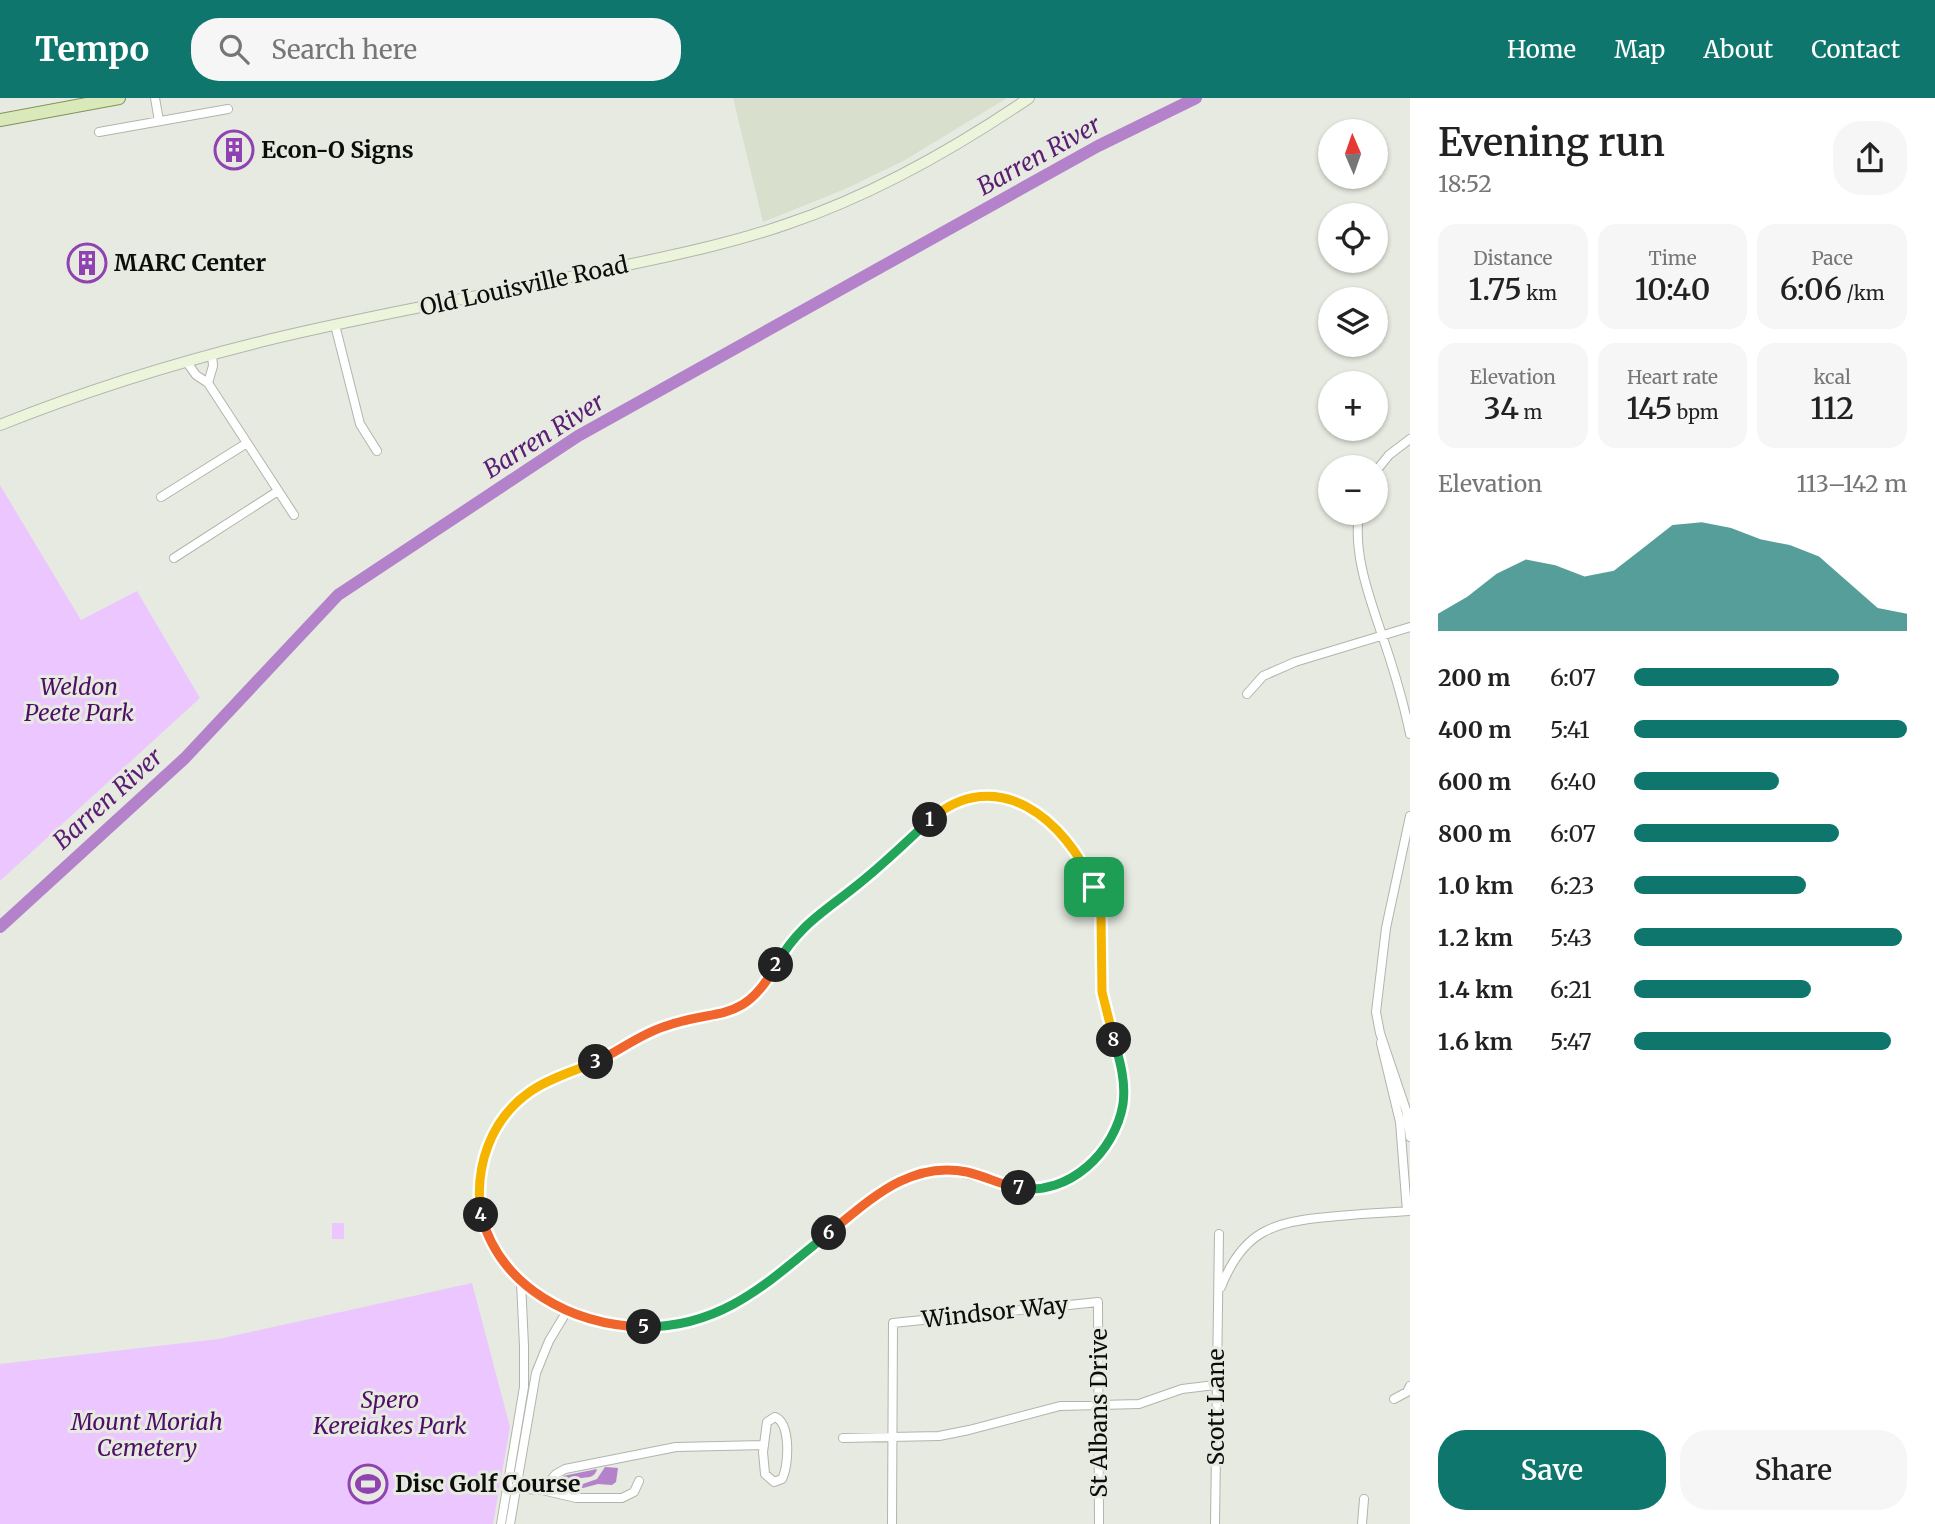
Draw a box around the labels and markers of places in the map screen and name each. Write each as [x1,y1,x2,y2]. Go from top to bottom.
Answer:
building icon: Econ-O Signs [213,129,255,171]
place label: Econ-O Signs [261,135,414,164]
building icon: MARC Center [66,242,108,284]
place label: MARC Center [114,248,266,277]
pin: 1 [912,802,948,838]
pin [1064,857,1124,917]
pin: 2 [758,948,794,982]
pin: 8 [1096,1023,1132,1058]
pin: 3 [578,1044,614,1080]
pin: 7 [1002,1170,1036,1206]
pin: 4 [463,1198,498,1232]
pin: 6 [812,1216,846,1250]
pin: 5 [626,1310,662,1344]
sports icon: Disc Golf Course [347,1463,389,1505]
place label: Disc Golf Course [395,1469,580,1498]

